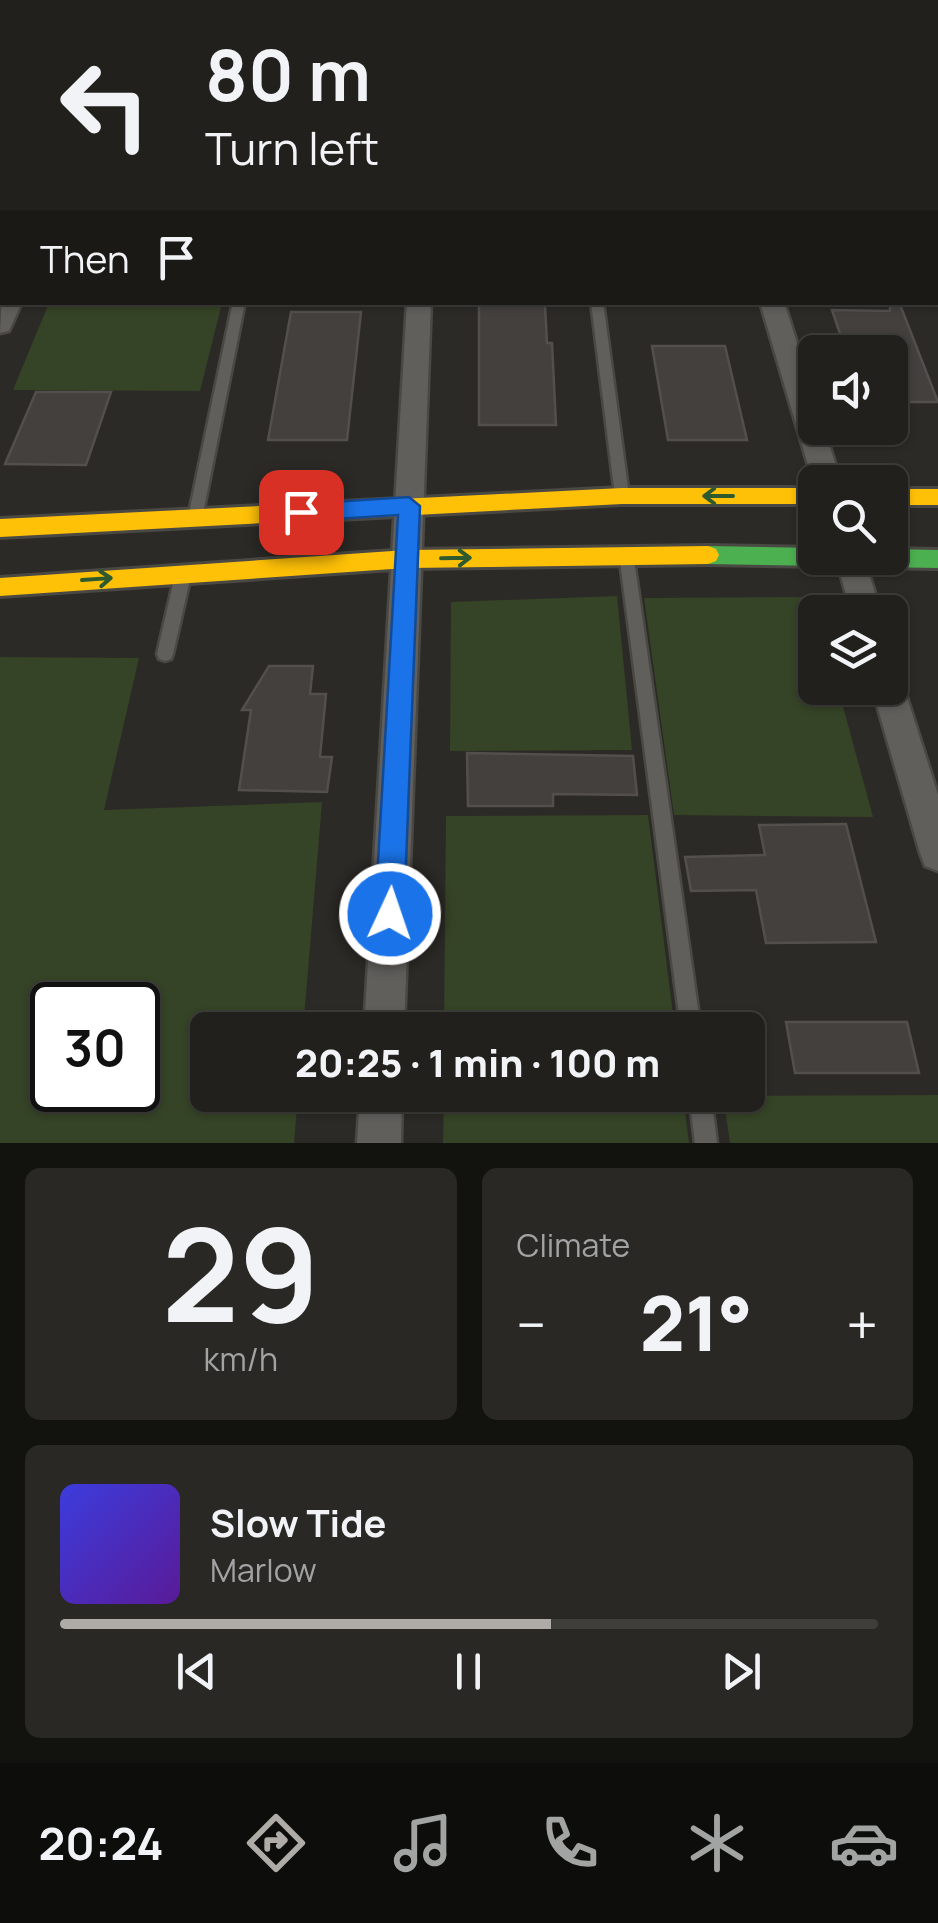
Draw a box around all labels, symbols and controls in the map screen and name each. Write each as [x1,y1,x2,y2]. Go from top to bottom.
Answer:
text: 80 m [205,26,371,122]
icon: left [40,40,170,170]
text: Turn left [205,117,379,179]
icon: arrive [149,230,204,285]
text: Then [40,232,129,284]
map controls [798,335,908,705]
button: sound [798,335,908,445]
button: search [798,465,908,575]
pin [259,470,344,555]
icon: arrive [274,485,329,540]
one-way arrow [702,486,734,506]
one-way arrow [440,548,472,567]
one-way arrow [81,570,113,589]
button: layers [798,595,908,705]
position arrow [338,862,442,966]
speed limit sign: 30 [30,982,160,1112]
text: 20:25 · 1 min · 100 m [295,1036,660,1088]
text: 29 [162,1183,320,1361]
text: Climate [517,1223,630,1267]
text: 21° [640,1271,753,1374]
text: − [517,1286,546,1362]
text: + [846,1286,878,1362]
text: km/h [204,1337,278,1381]
text: Slow Tide [210,1496,387,1548]
text: Marlow [210,1548,317,1592]
icon: previous [169,1644,224,1699]
icon: pause [441,1644,496,1699]
icon: next [714,1644,769,1699]
icon: directions [241,1808,311,1878]
icon: music [388,1808,458,1878]
icon: phone [535,1808,605,1878]
icon: climate [682,1808,752,1878]
icon: car [829,1808,899,1878]
text: 20:24 [39,1812,164,1874]

